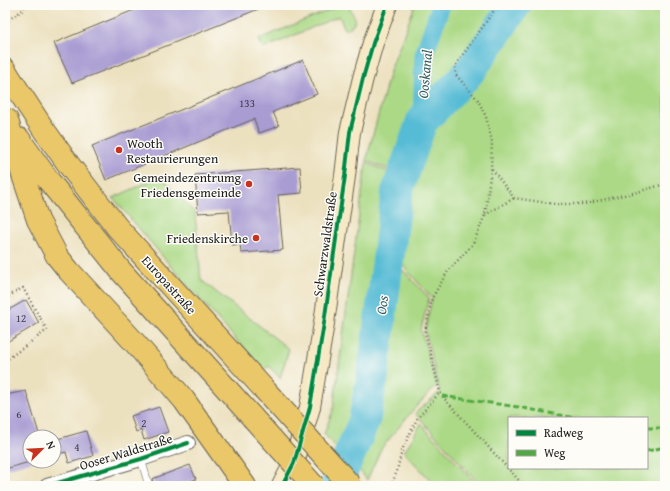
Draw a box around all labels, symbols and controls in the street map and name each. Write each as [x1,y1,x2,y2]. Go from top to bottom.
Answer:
water label: Ooskanal [413,48,437,99]
house number: 133 [239,95,255,111]
place label: Wooth Restaurierungen [127,134,219,168]
marker: Wooth Restaurierungen [114,145,124,155]
place label: Gemeindezentrumg Friedensgemeinde [133,168,242,202]
marker: Gemeindezentrumg Friedensgemeinde [244,179,254,189]
street label: Schwarzwaldstraße [308,190,342,298]
place label: Friedenskirche [167,229,248,248]
marker: Friedenskirche [251,233,261,243]
street label: Europastraße [137,251,201,319]
water label: Oos [371,294,393,316]
house number: 12 [16,310,26,326]
house number: 6 [16,406,22,422]
house number: 2 [141,415,147,431]
legend [508,417,648,469]
text: Radweg [544,424,583,441]
north arrow [22,429,62,469]
street label: Ooser Waldstraße [77,429,175,475]
text: N [42,438,60,452]
house number: 4 [74,439,80,455]
text: Weg [544,444,565,461]

